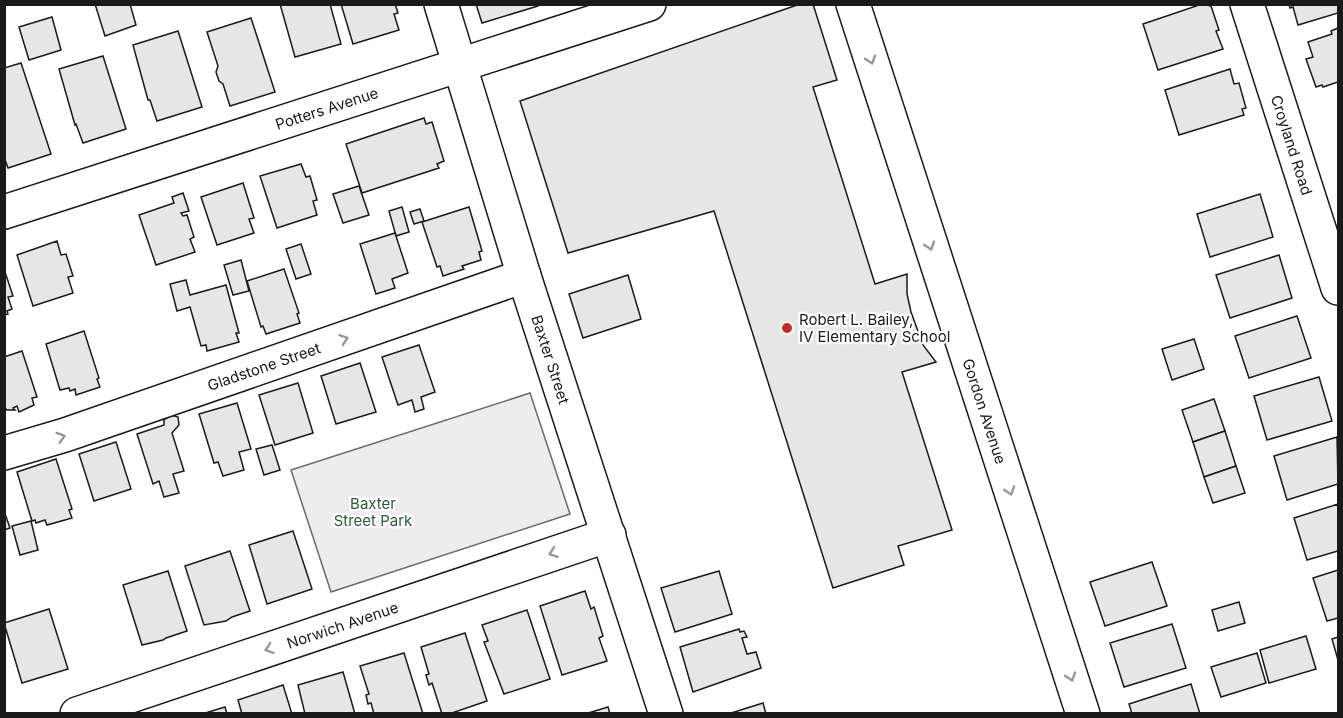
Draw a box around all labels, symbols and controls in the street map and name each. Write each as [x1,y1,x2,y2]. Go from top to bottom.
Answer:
one-way arrow [864,54,876,65]
street label: Potters Avenue [273,82,381,133]
street label: Croyland Road [1267,92,1317,197]
one-way arrow [923,240,935,251]
place label: Robert L. Bailey, IV Elementary School [799,310,950,346]
street label: Baxter Street [528,312,574,406]
marker: Robert L. Bailey, IV Elementary School [780,321,794,335]
one-way arrow [338,333,349,346]
street label: Gladstone Street [205,338,323,394]
street label: Gordon Avenue [959,356,1011,466]
one-way arrow [55,432,66,444]
one-way arrow [1003,485,1015,496]
park label: Baxter Street Park [334,494,413,530]
one-way arrow [548,546,559,559]
street label: Norwich Avenue [284,597,401,652]
one-way arrow [264,642,275,654]
one-way arrow [1063,671,1076,682]

